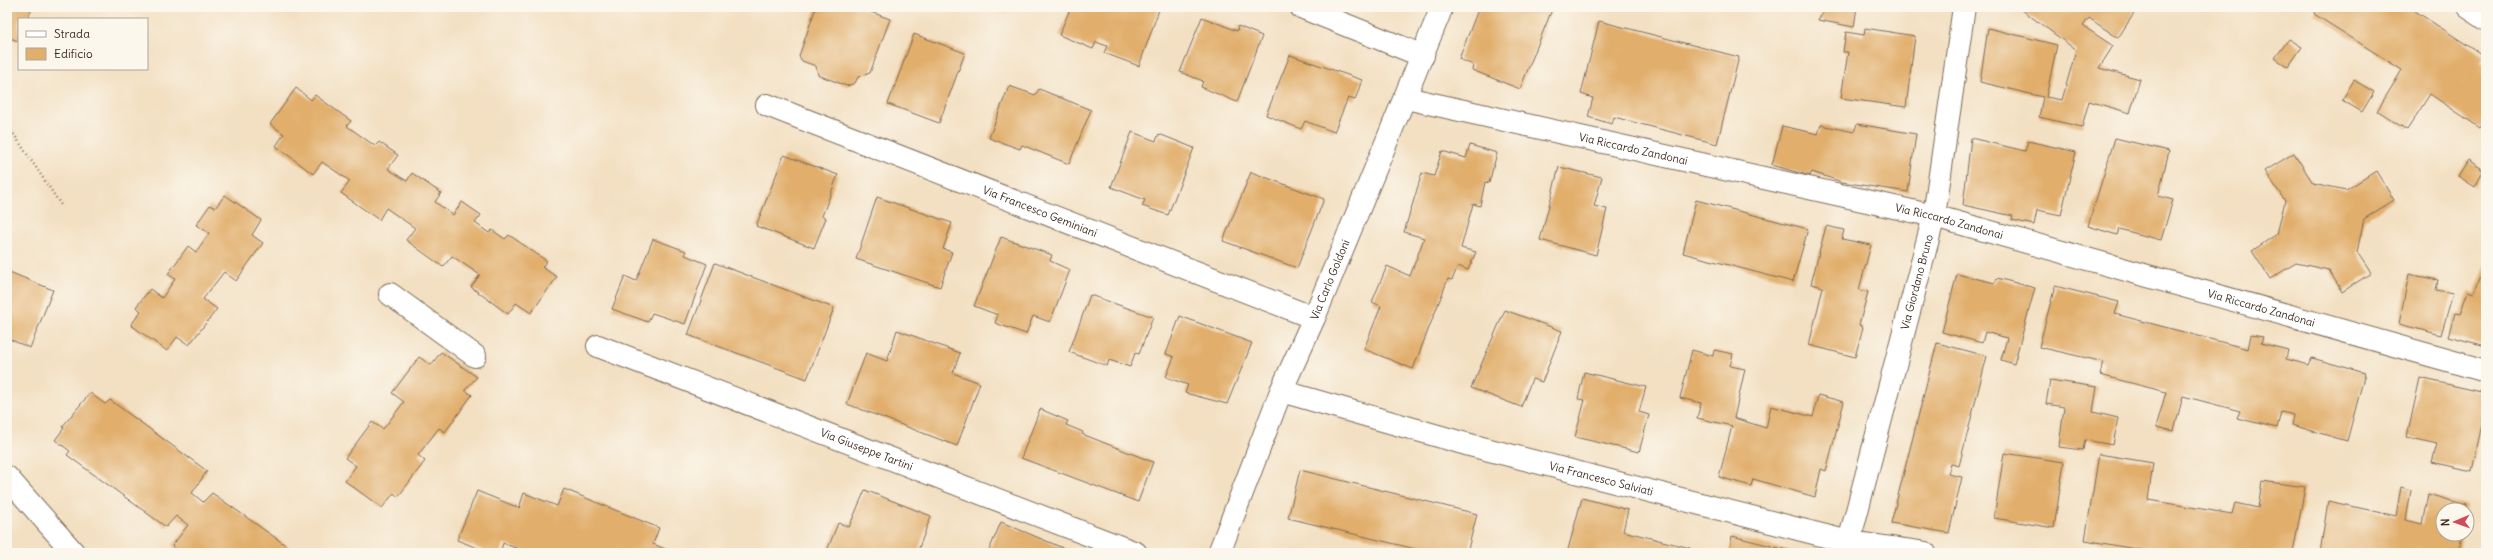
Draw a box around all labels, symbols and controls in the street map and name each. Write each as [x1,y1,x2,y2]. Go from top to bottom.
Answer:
legend [18,18,148,70]
text: Strada [54,26,90,41]
text: Edificio [54,46,93,61]
street label: Via Riccardo Zandonai [1578,130,1689,168]
street label: Via Francesco Geminiani [981,183,1099,240]
street label: Via Riccardo Zandonai [1894,201,2005,242]
street label: Via Giordano Bruno [1898,233,1936,331]
street label: Via Carlo Goldoni [1307,237,1353,322]
street label: Via Riccardo Zandonai [2206,286,2317,330]
street label: Via Giuseppe Tartini [819,425,915,474]
street label: Via Francesco Salviati [1548,459,1655,499]
north arrow [2435,502,2475,542]
text: N [2438,518,2452,526]

